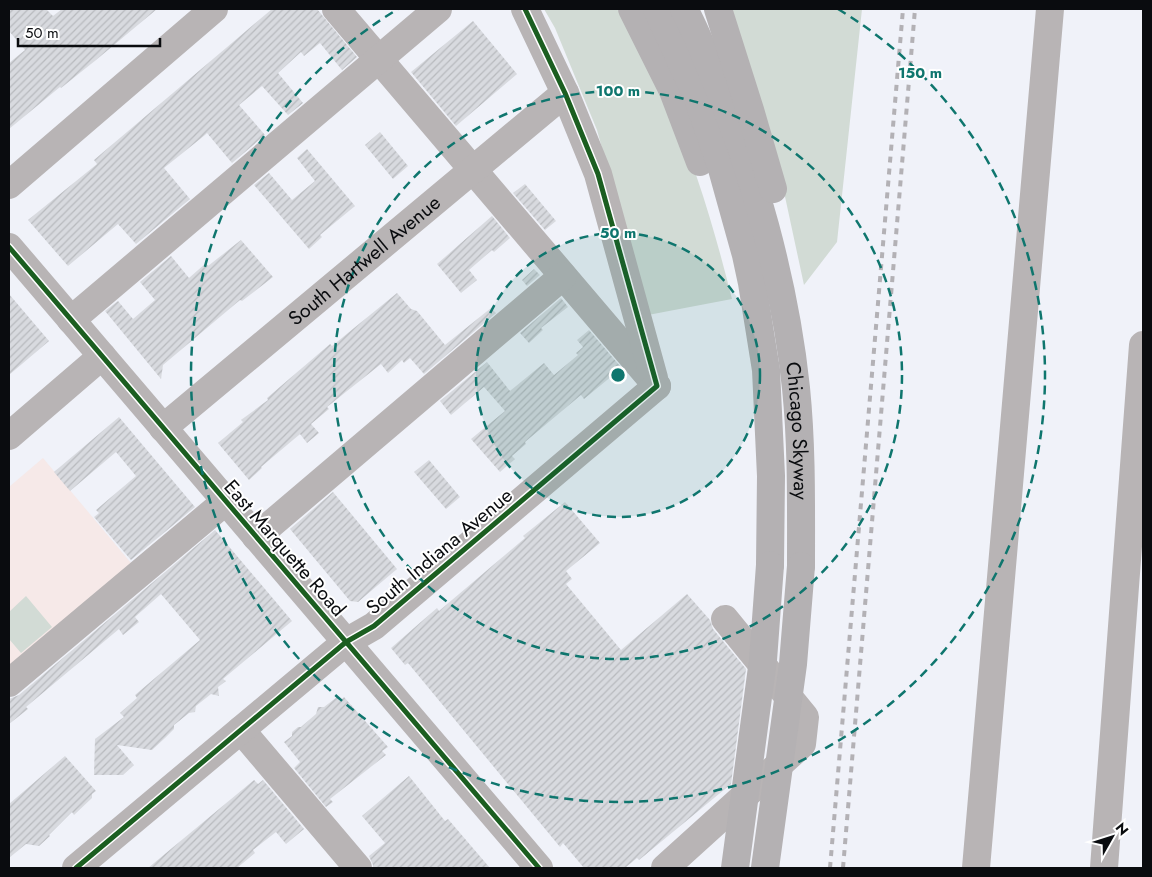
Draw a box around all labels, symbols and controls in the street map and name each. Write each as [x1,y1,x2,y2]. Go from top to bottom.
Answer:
scale bar [18,15,160,47]
text: 50 m [25,22,59,44]
text: 150 m [898,62,942,84]
text: 100 m [596,80,640,102]
street label: South Hartwell Avenue [282,189,447,333]
text: 50 m [600,222,636,244]
street label: Chicago Skyway [778,360,815,500]
centre of rings [609,366,627,384]
street label: East Marquette Road [217,473,352,623]
street label: South Indiana Avenue [360,481,519,622]
north arrow [1087,812,1137,862]
text: N [1111,818,1133,839]

